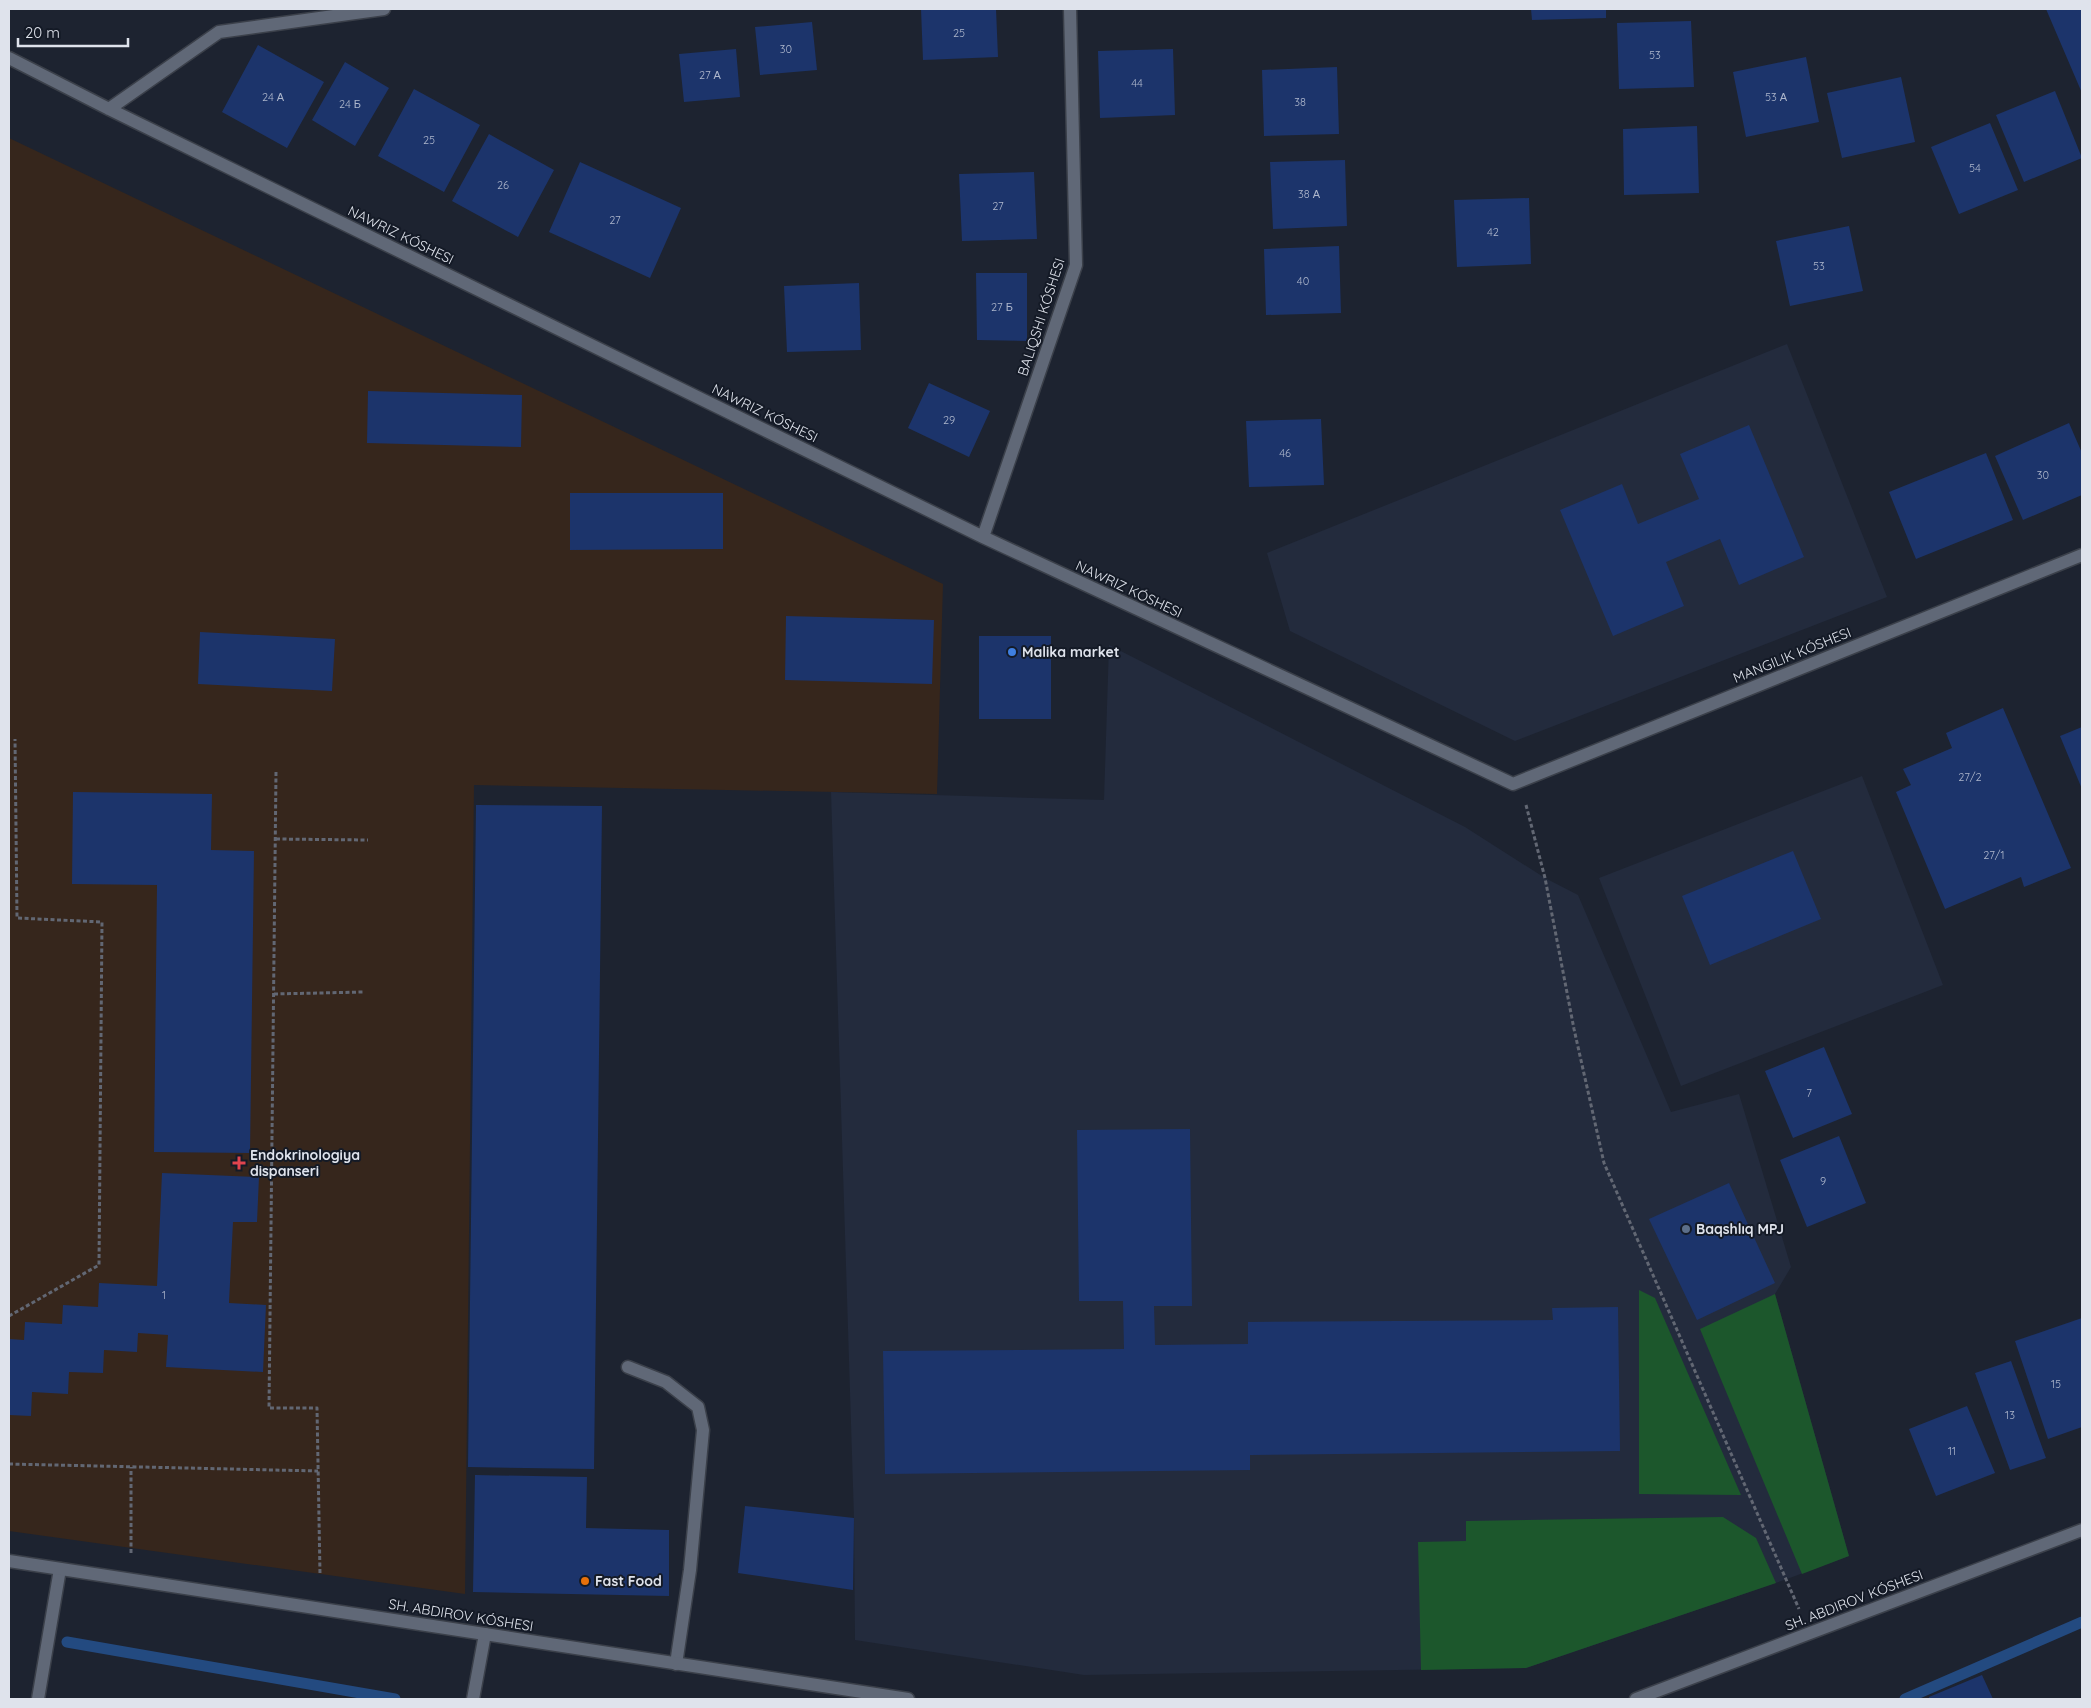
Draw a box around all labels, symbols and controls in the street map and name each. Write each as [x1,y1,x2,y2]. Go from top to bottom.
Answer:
scale bar [18,15,128,47]
text: 20 m [25,23,60,42]
house number: 25 [953,26,965,40]
house number: 30 [780,42,792,56]
house number: 53 [1649,48,1661,62]
house number: 27 А [699,68,722,82]
house number: 44 [1131,76,1143,90]
house number: 24 А [262,90,285,104]
house number: 53 А [1765,90,1788,104]
house number: 38 [1294,95,1306,109]
house number: 24 Б [339,97,361,111]
house number: 25 [423,133,435,147]
house number: 54 [1969,161,1981,175]
house number: 26 [497,178,509,192]
house number: 38 А [1298,187,1321,201]
house number: 27 [992,199,1004,213]
street label: NAWRIZ KÓSHESI [345,202,457,268]
house number: 27 [609,213,621,227]
house number: 42 [1487,225,1499,239]
street label: BALIQSHI KÓSHESI [1013,256,1069,378]
house number: 53 [1813,259,1825,273]
house number: 40 [1297,274,1309,288]
house number: 27 Б [991,300,1013,314]
street label: NAWRIZ KÓSHESI [709,380,821,446]
house number: 29 [943,413,955,427]
house number: 46 [1279,446,1291,460]
house number: 30 [2037,468,2049,482]
street label: NAWRIZ KÓSHESI [1073,556,1185,622]
street label: MANGILIK KÓSHESI [1730,623,1854,687]
place label: Malika market [1022,643,1120,661]
marker: Malika market [1006,646,1018,658]
house number: 27/2 [1958,770,1982,784]
house number: 27/1 [1983,848,2005,862]
house number: 7 [1806,1086,1812,1100]
place label: Endokrinologiya dispanseri [250,1146,360,1180]
marker: Endokrinologiya dispanseri [232,1156,246,1170]
house number: 9 [1820,1174,1826,1188]
place label: Baqshlıq MPJ [1696,1220,1784,1238]
marker: Baqshlıq MPJ [1680,1223,1692,1235]
house number: 1 [162,1288,166,1302]
house number: 15 [2051,1377,2061,1391]
house number: 13 [2005,1408,2015,1422]
house number: 11 [1948,1444,1956,1458]
street label: SH. ABDIROV KÓSHESI [1782,1565,1926,1635]
place label: Fast Food [595,1572,662,1590]
marker: Fast Food [579,1575,591,1587]
street label: SH. ABDIROV KÓSHESI [387,1595,535,1635]

